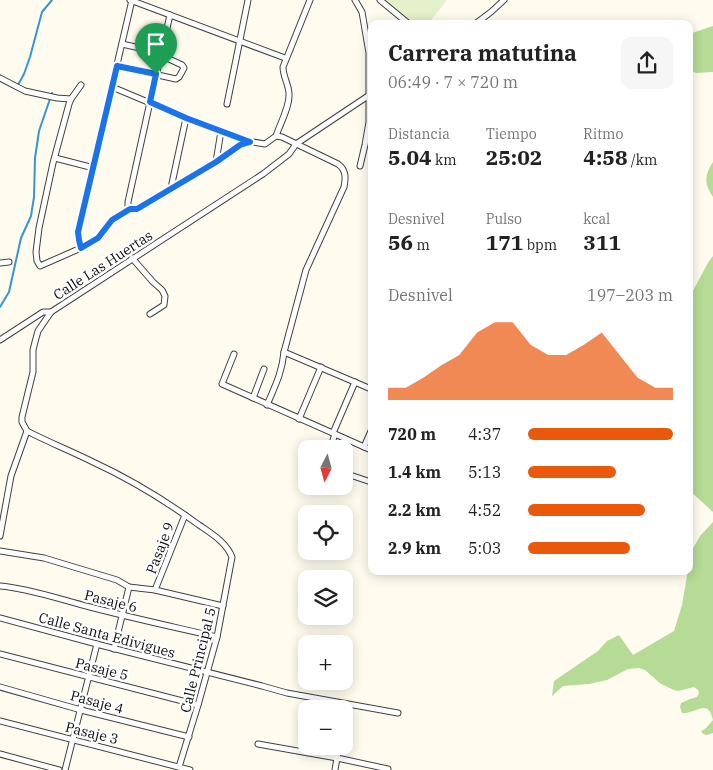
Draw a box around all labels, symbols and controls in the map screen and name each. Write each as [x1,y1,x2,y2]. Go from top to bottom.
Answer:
pin [135,23,177,74]
icon: arrive [142,30,170,58]
button: share [621,37,673,89]
text: Carrera matutina [388,38,577,67]
text: 06:49 · 7 × 720 m [388,72,518,92]
text: Distancia [388,125,450,143]
text: Tiempo [486,125,537,143]
text: Ritmo [583,125,623,143]
text: 5.04 [388,143,432,171]
text: 25:02 [486,143,542,171]
text: 4:58 [583,143,628,171]
text: km [432,151,457,169]
text: /km [628,151,657,169]
text: Desnivel [388,210,445,228]
text: Pulso [486,210,522,228]
text: kcal [583,210,610,228]
street label: Calle Las Huertas [50,226,156,304]
text: 56 [388,228,413,256]
text: 171 [486,228,523,256]
text: 311 [583,228,621,256]
text: m [413,236,430,254]
text: bpm [523,236,557,254]
text: Desnivel [388,285,453,305]
text: 197–203 m [587,285,673,305]
text: 720 m [388,424,436,444]
text: 4:37 [468,424,501,444]
north arrow [298,440,352,495]
map controls [298,440,353,755]
text: 1.4 km [388,462,441,482]
text: 5:13 [468,462,501,482]
text: 2.2 km [388,500,441,520]
text: 4:52 [468,500,501,520]
button: locate [298,505,353,560]
street label: Pasaje 9 [142,520,178,576]
text: 2.9 km [388,538,441,558]
text: 5:03 [468,538,501,558]
button: layers [298,570,353,625]
street label: Pasaje 6 [83,586,139,616]
street label: Calle Principal 5 [176,606,220,714]
street label: Calle Santa Edivigues [37,608,177,662]
button: + [298,635,353,690]
street label: Pasaje 5 [74,654,130,684]
street label: Pasaje 4 [69,686,125,718]
button: − [298,700,353,755]
street label: Pasaje 3 [64,718,120,748]

